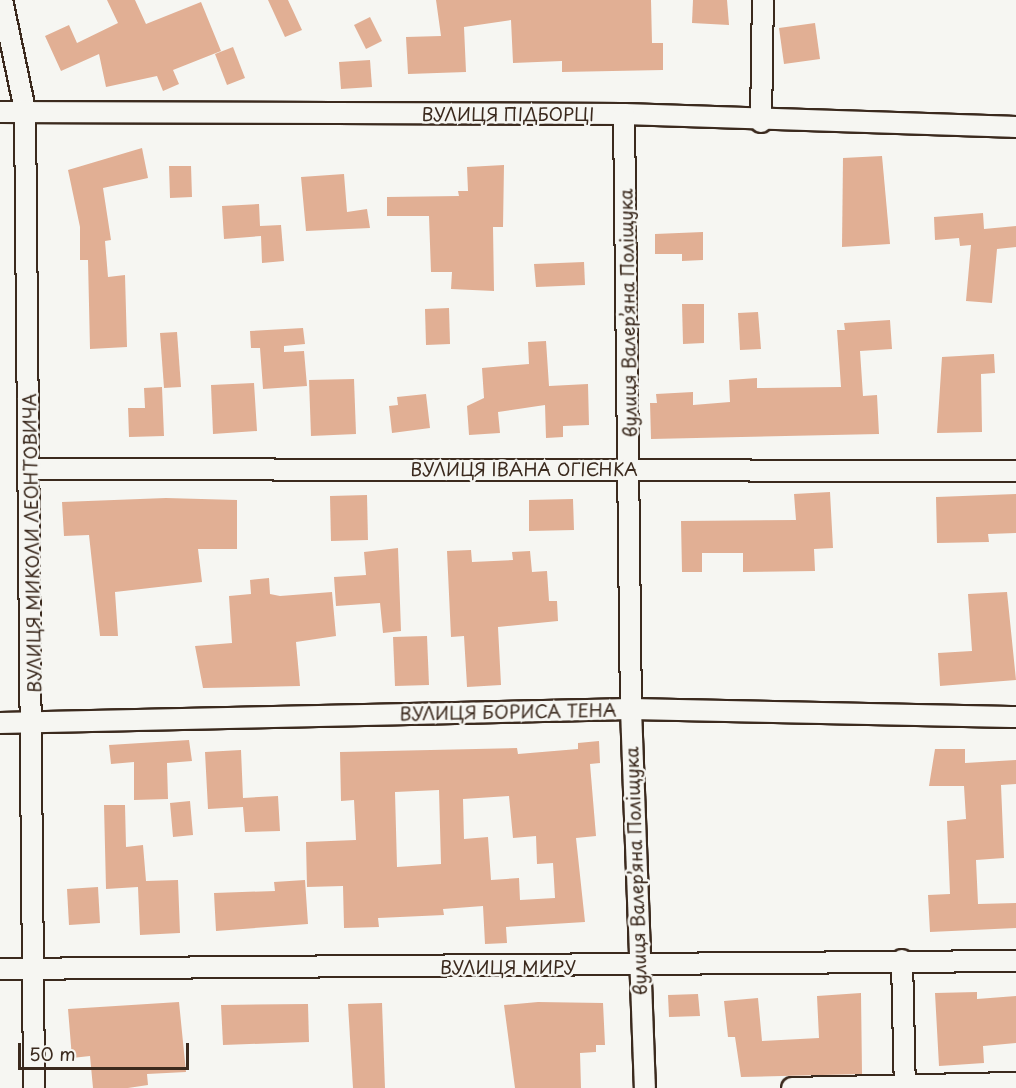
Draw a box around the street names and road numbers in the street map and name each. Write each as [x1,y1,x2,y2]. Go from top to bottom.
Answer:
street label: ВУЛИЦЯ ПІДБОРЦІ [421,103,595,125]
street label: вулиця Валерʼяна Поліщука [615,188,641,438]
street label: ВУЛИЦЯ МИКОЛИ ЛЕОНТОВИЧА [19,392,45,694]
street label: ВУЛИЦЯ ІВАНА ОГІЄНКА [409,458,639,480]
street label: ВУЛИЦЯ БОРИСА ТЕНА [399,699,617,725]
street label: вулиця Валерʼяна Поліщука [621,746,651,996]
street label: ВУЛИЦЯ МИРУ [439,956,577,978]

